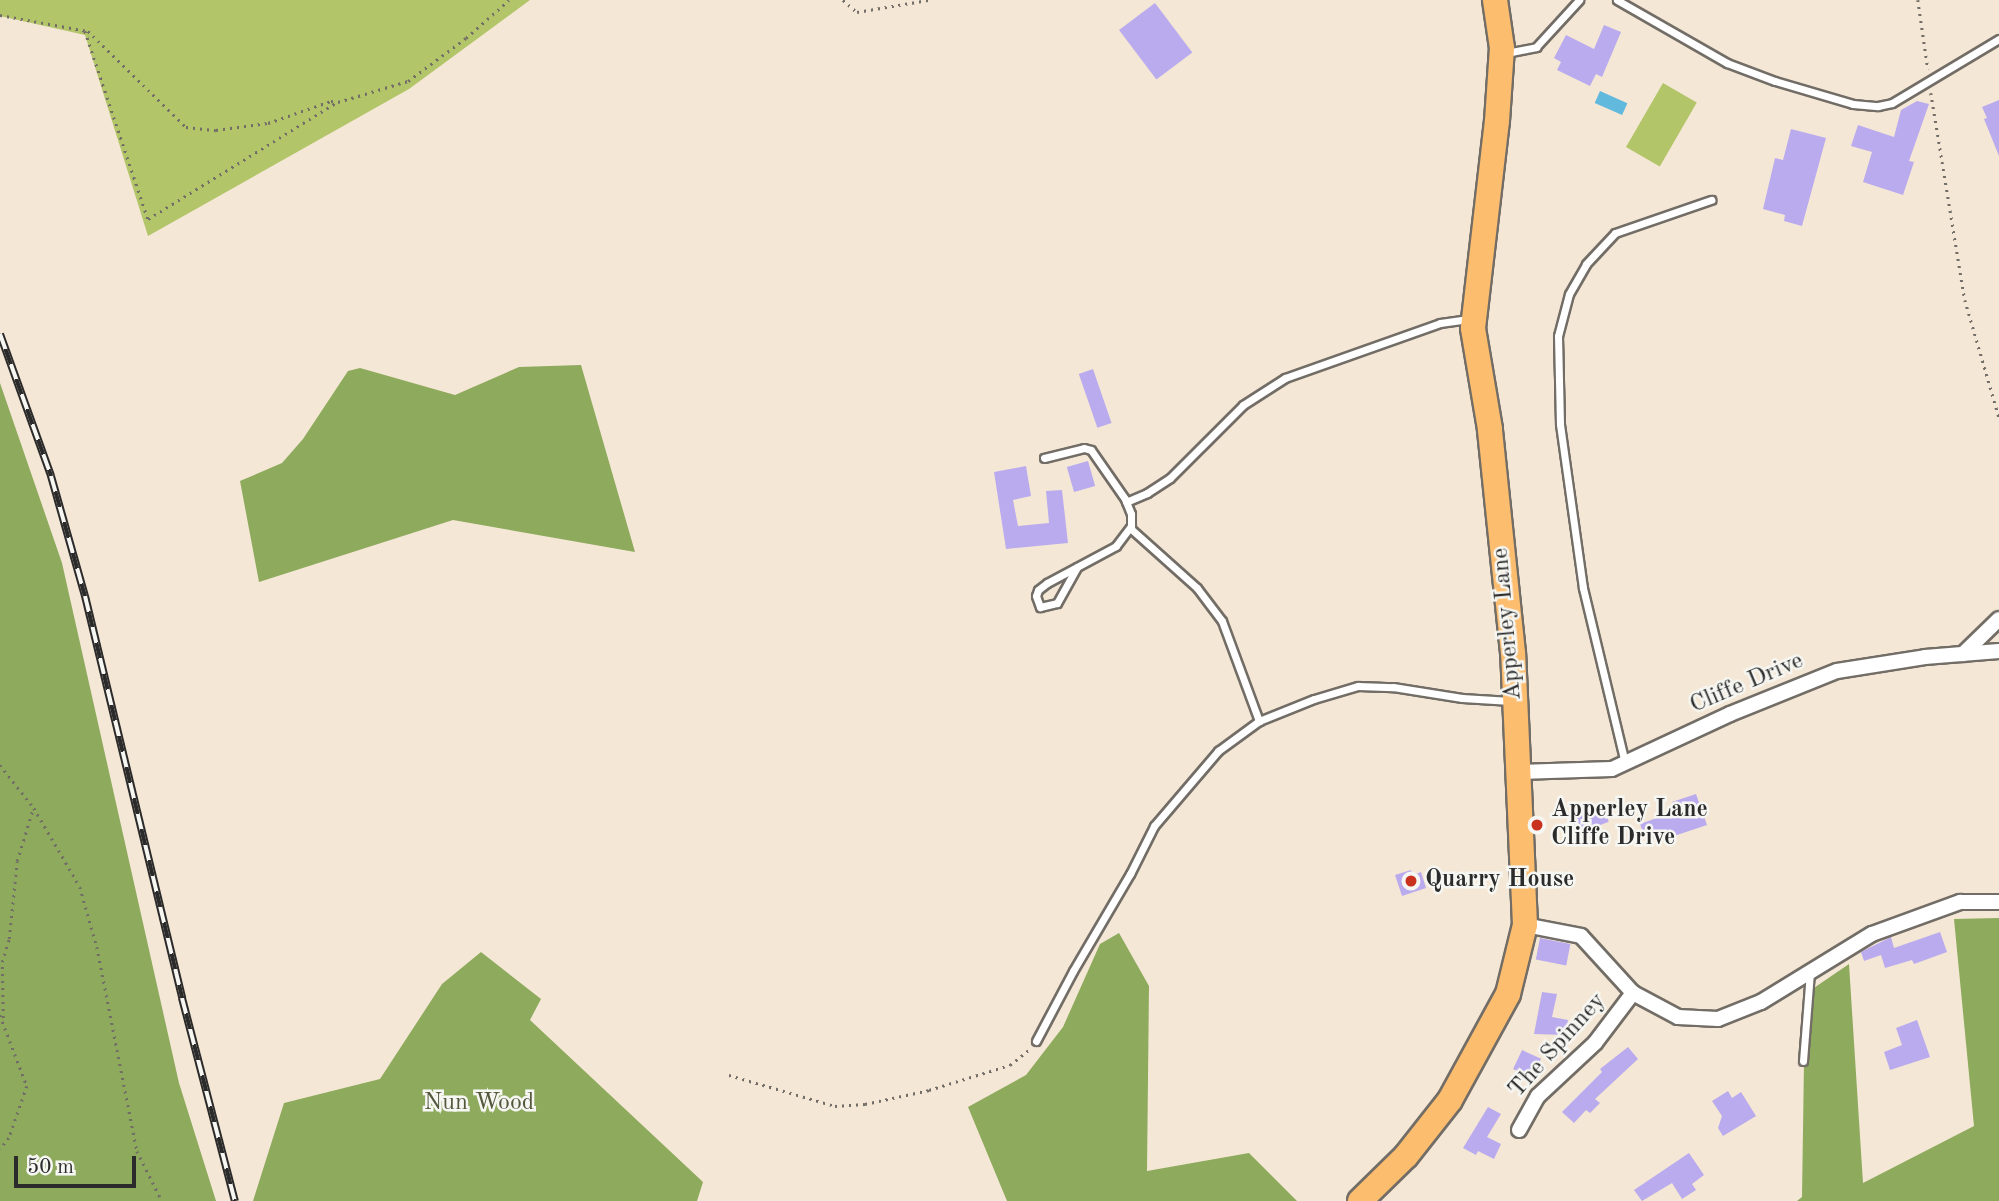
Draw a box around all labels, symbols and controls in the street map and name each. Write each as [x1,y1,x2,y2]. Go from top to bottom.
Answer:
street label: Apperley Lane [1487,547,1529,701]
street label: Cliffe Drive [1686,647,1808,721]
place label: Apperley Lane Cliffe Drive [1551,797,1708,853]
marker: Apperley Lane Cliffe Drive [1529,817,1545,833]
place label: Quarry House [1425,867,1574,895]
marker: Quarry House [1403,873,1419,889]
street label: The Spinney [1503,988,1613,1104]
park label: Nun Wood [424,1090,534,1118]
scale bar [18,1142,140,1186]
text: 50 m [27,1157,74,1178]

